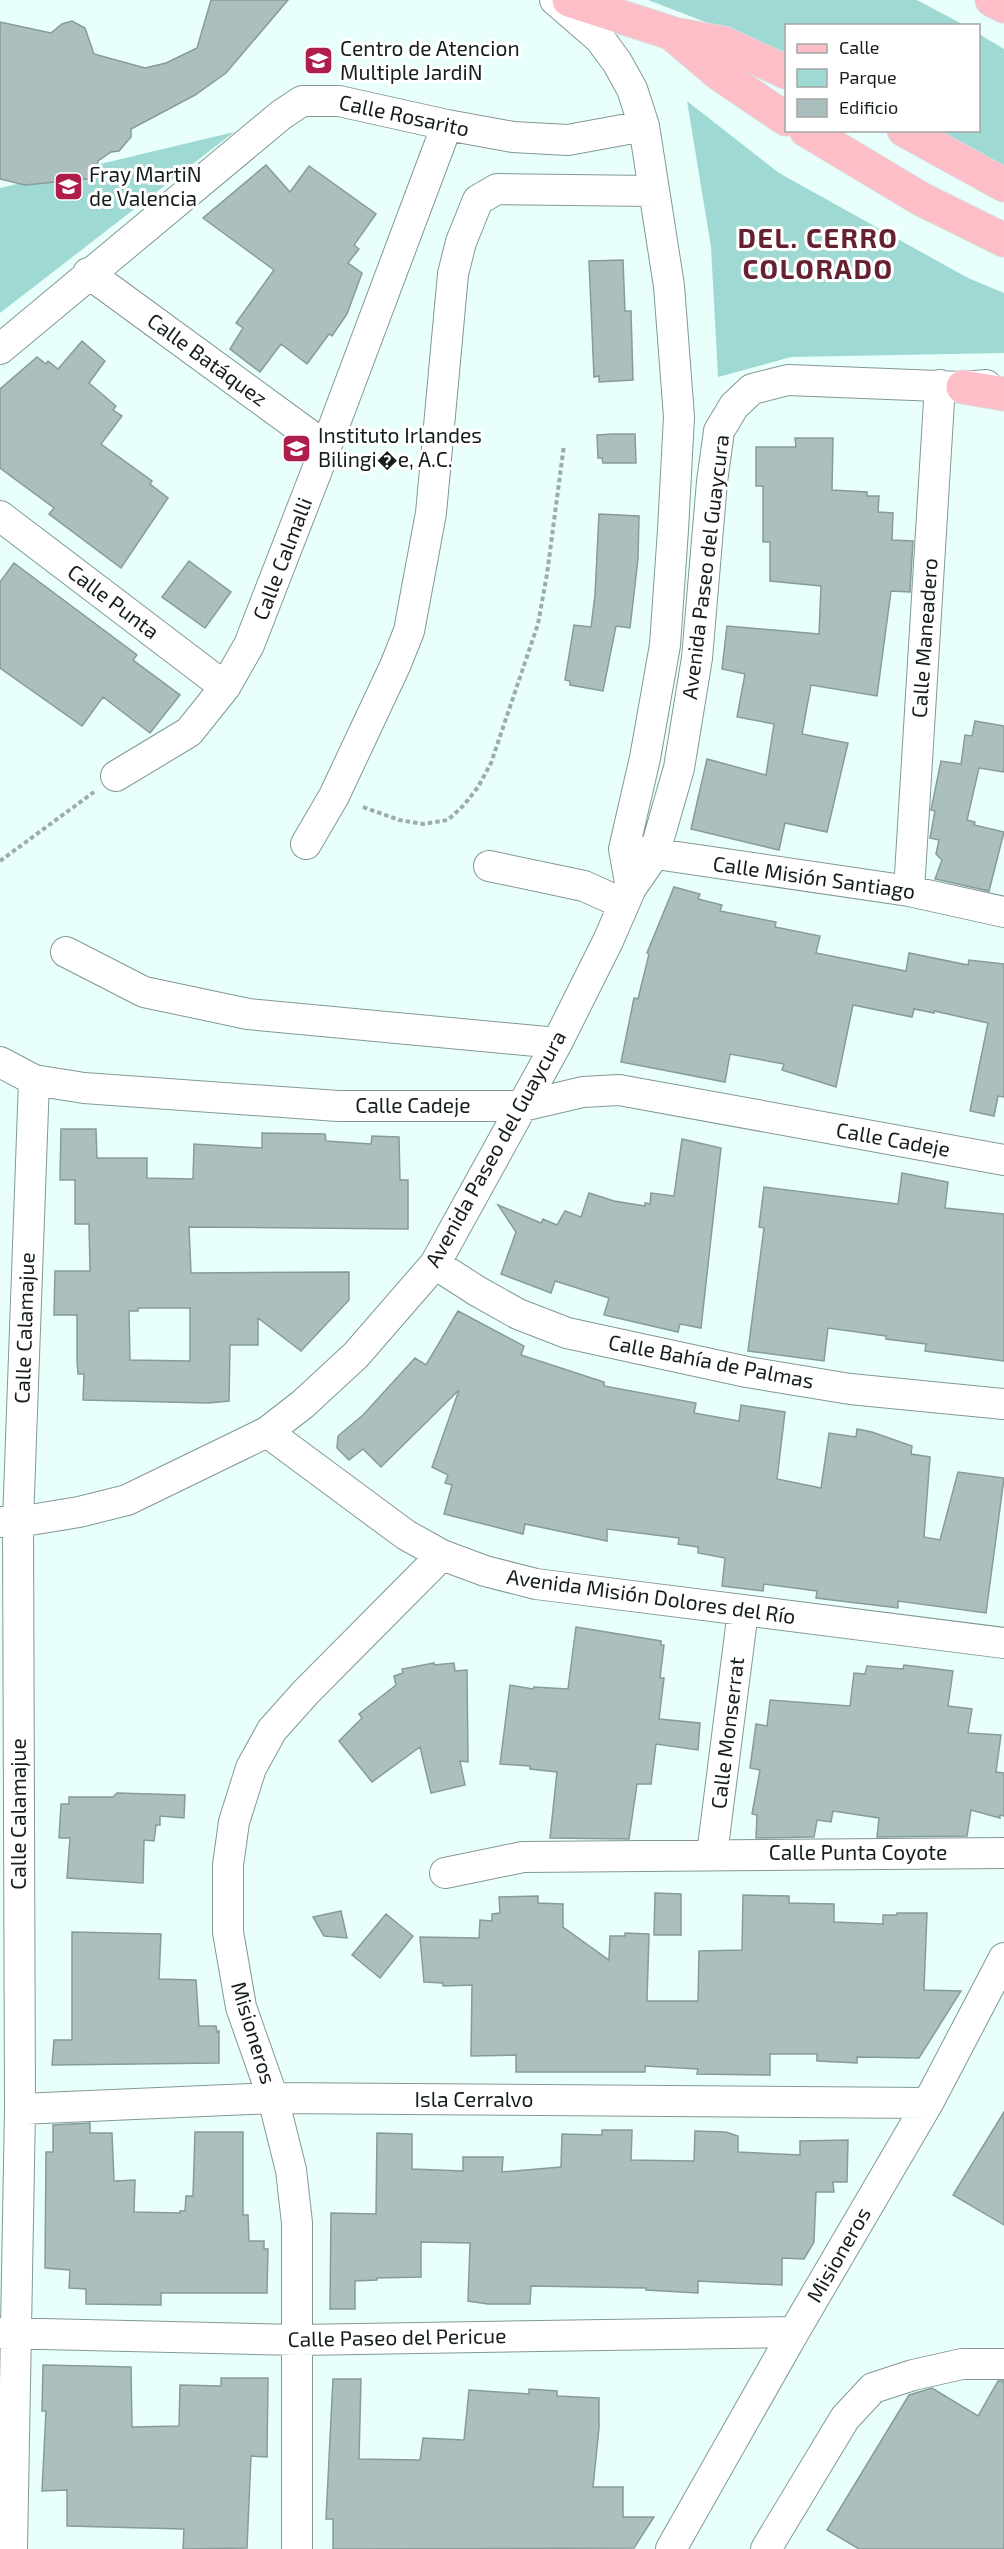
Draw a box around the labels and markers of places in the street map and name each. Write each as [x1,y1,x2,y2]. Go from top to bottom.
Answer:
place label: Centro de Atencion Multiple JardiN [340,35,520,84]
school or university icon: Centro de Atencion Multiple JardiN [303,45,335,77]
place label: Fray MartiN de Valencia [89,161,202,210]
school or university icon: Fray MartiN de Valencia [52,171,84,203]
place label: Instituto Irlandes Bilingi�e, A.C. [318,422,482,471]
school or university icon: Instituto Irlandes Bilingi�e, A.C. [281,432,313,464]

